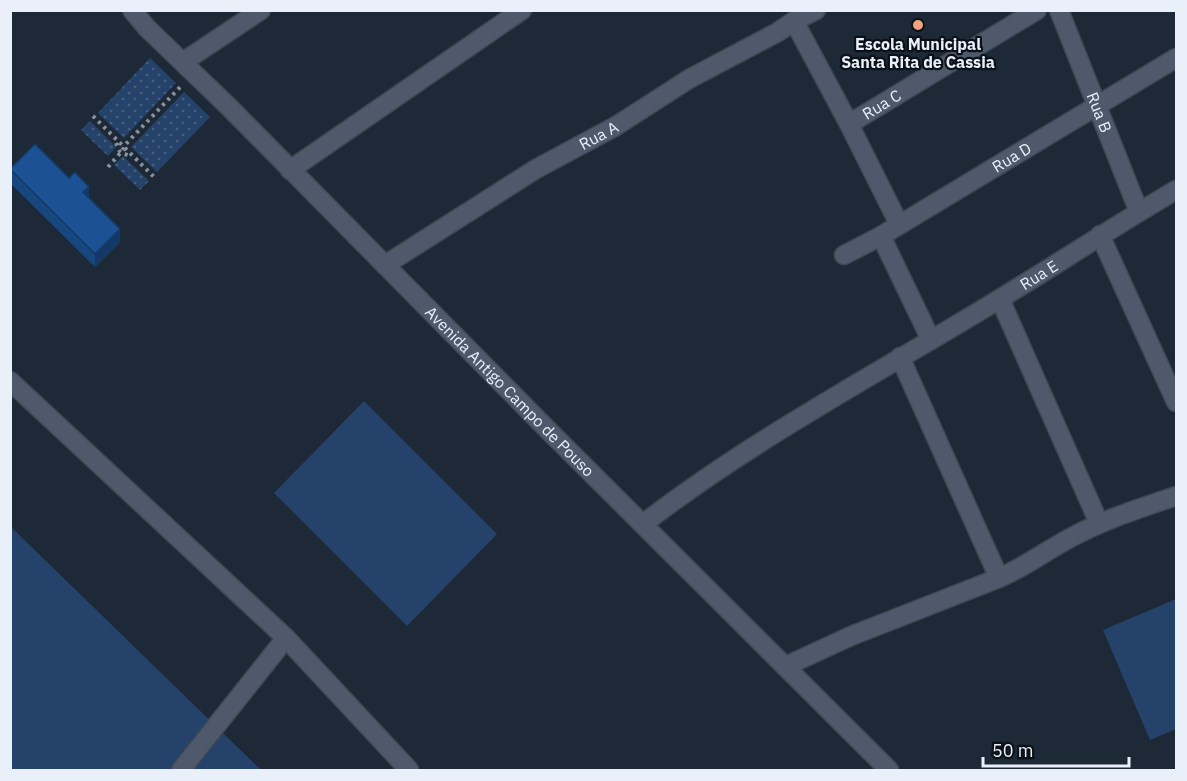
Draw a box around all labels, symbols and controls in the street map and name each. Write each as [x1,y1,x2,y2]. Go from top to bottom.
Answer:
marker: Escola Municipal Santa Rita de Cassia [911,18,925,32]
place label: Escola Municipal Santa Rita de Cassia [841,34,995,72]
street label: Rua C [859,85,905,124]
street label: Rua B [1082,89,1117,136]
street label: Rua A [575,117,622,154]
street label: Rua D [988,138,1035,177]
street label: Rua E [1016,255,1062,294]
street label: Avenida Antigo Campo de Pouso [421,302,599,481]
scale bar [983,730,1128,768]
text: 50 m [992,739,1034,762]

